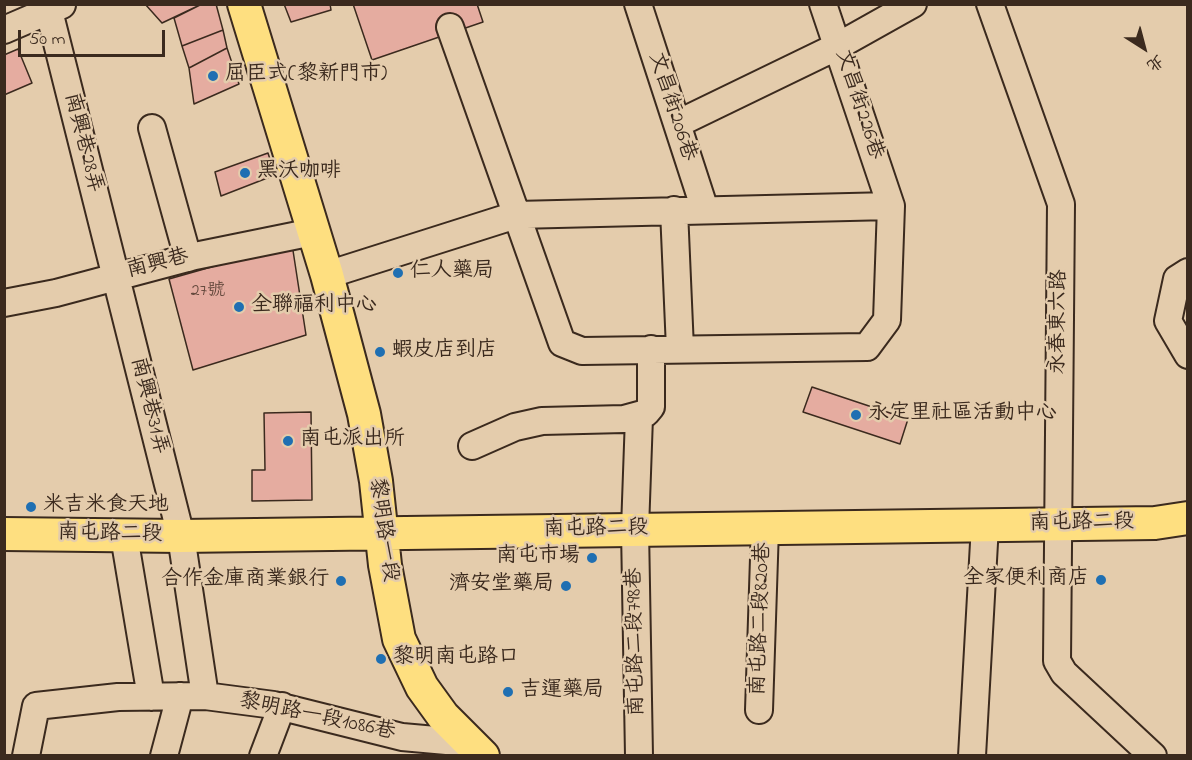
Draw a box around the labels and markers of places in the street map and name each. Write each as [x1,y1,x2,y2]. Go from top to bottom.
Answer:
place label: 屈臣式(黎新門市) [225,63,387,89]
marker: 屈臣式(黎新門市) [206,69,220,83]
place label: 黑沃咖啡 [257,160,341,186]
marker: 黑沃咖啡 [238,166,252,180]
place label: 仁人藥局 [410,260,494,286]
marker: 仁人藥局 [391,266,405,280]
place label: 全聯福利中心 [251,294,377,320]
marker: 全聯福利中心 [232,300,246,314]
place label: 蝦皮店到店 [392,339,497,365]
marker: 蝦皮店到店 [373,345,387,359]
place label: 永定里社區活動中心 [868,402,1057,428]
marker: 永定里社區活動中心 [849,408,863,422]
place label: 南屯派出所 [300,428,405,454]
marker: 南屯派出所 [281,434,295,448]
place label: 米吉米食天地 [43,494,169,520]
marker: 米吉米食天地 [24,500,38,514]
place label: 南屯市場 [496,545,580,571]
marker: 南屯市場 [585,551,599,565]
place label: 全家便利商店 [963,567,1089,593]
place label: 合作金庫商業銀行 [161,568,329,594]
place label: 濟安堂藥局 [449,573,554,599]
marker: 全家便利商店 [1094,573,1108,587]
marker: 合作金庫商業銀行 [334,574,348,588]
marker: 濟安堂藥局 [559,579,573,593]
place label: 黎明南屯路口 [393,646,519,672]
marker: 黎明南屯路口 [374,652,388,666]
place label: 吉運藥局 [520,679,604,705]
marker: 吉運藥局 [501,685,515,699]

